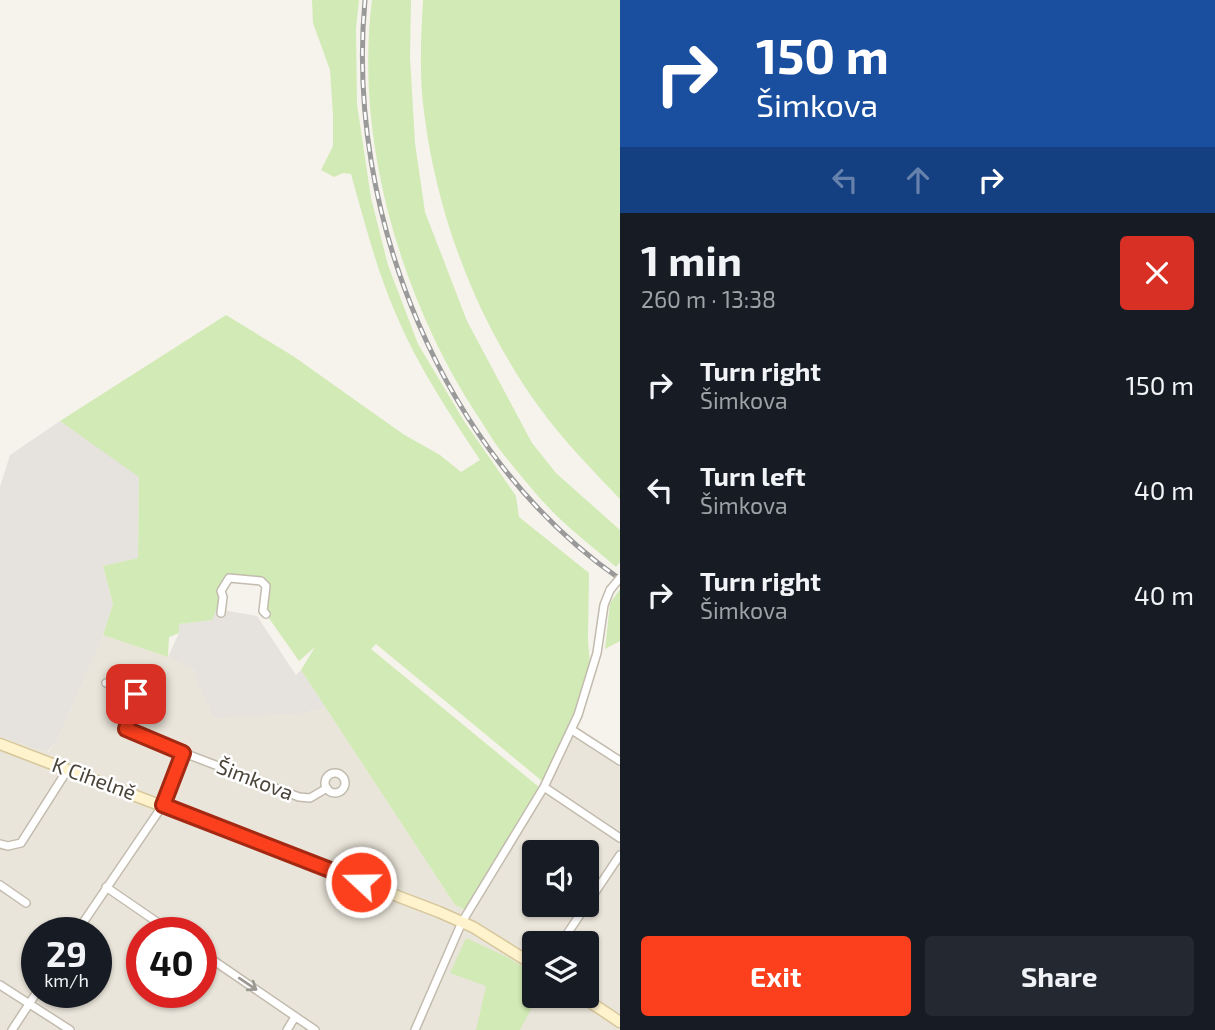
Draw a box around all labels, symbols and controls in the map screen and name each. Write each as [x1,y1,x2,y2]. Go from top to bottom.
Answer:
text: 150 m [756,25,889,84]
icon: right [641,28,732,119]
text: Šimkova [756,85,878,123]
icon: left [826,161,864,199]
icon: ahead [899,161,937,199]
icon: right [972,161,1010,199]
text: 1 min [641,234,742,284]
button: close [1120,236,1194,310]
text: 260 m · 13:38 [641,285,776,313]
text: Turn right [700,355,821,386]
icon: right [641,366,679,404]
text: 150 m [1125,369,1194,400]
text: Šimkova [700,386,788,414]
text: Turn left [700,460,806,491]
icon: left [641,471,679,509]
text: 40 m [1134,474,1194,505]
text: Šimkova [700,491,788,519]
text: Turn right [700,565,821,596]
icon: right [641,576,679,614]
text: 40 m [1134,579,1194,610]
text: Šimkova [700,596,788,624]
pin [106,664,166,724]
icon: arrive [117,675,155,713]
street label: K Cihelně [49,751,140,804]
street label: Šimkova [214,753,297,805]
map controls [522,840,599,1008]
button: sound [522,840,599,917]
position arrow [324,845,398,919]
speed limit sign: 40 [126,917,217,1008]
button: layers [522,931,599,1008]
text: 29 [46,932,87,974]
button: Exit [641,936,911,1016]
button: Share [925,936,1194,1016]
text: km/h [44,969,89,991]
one-way arrow [238,977,257,992]

